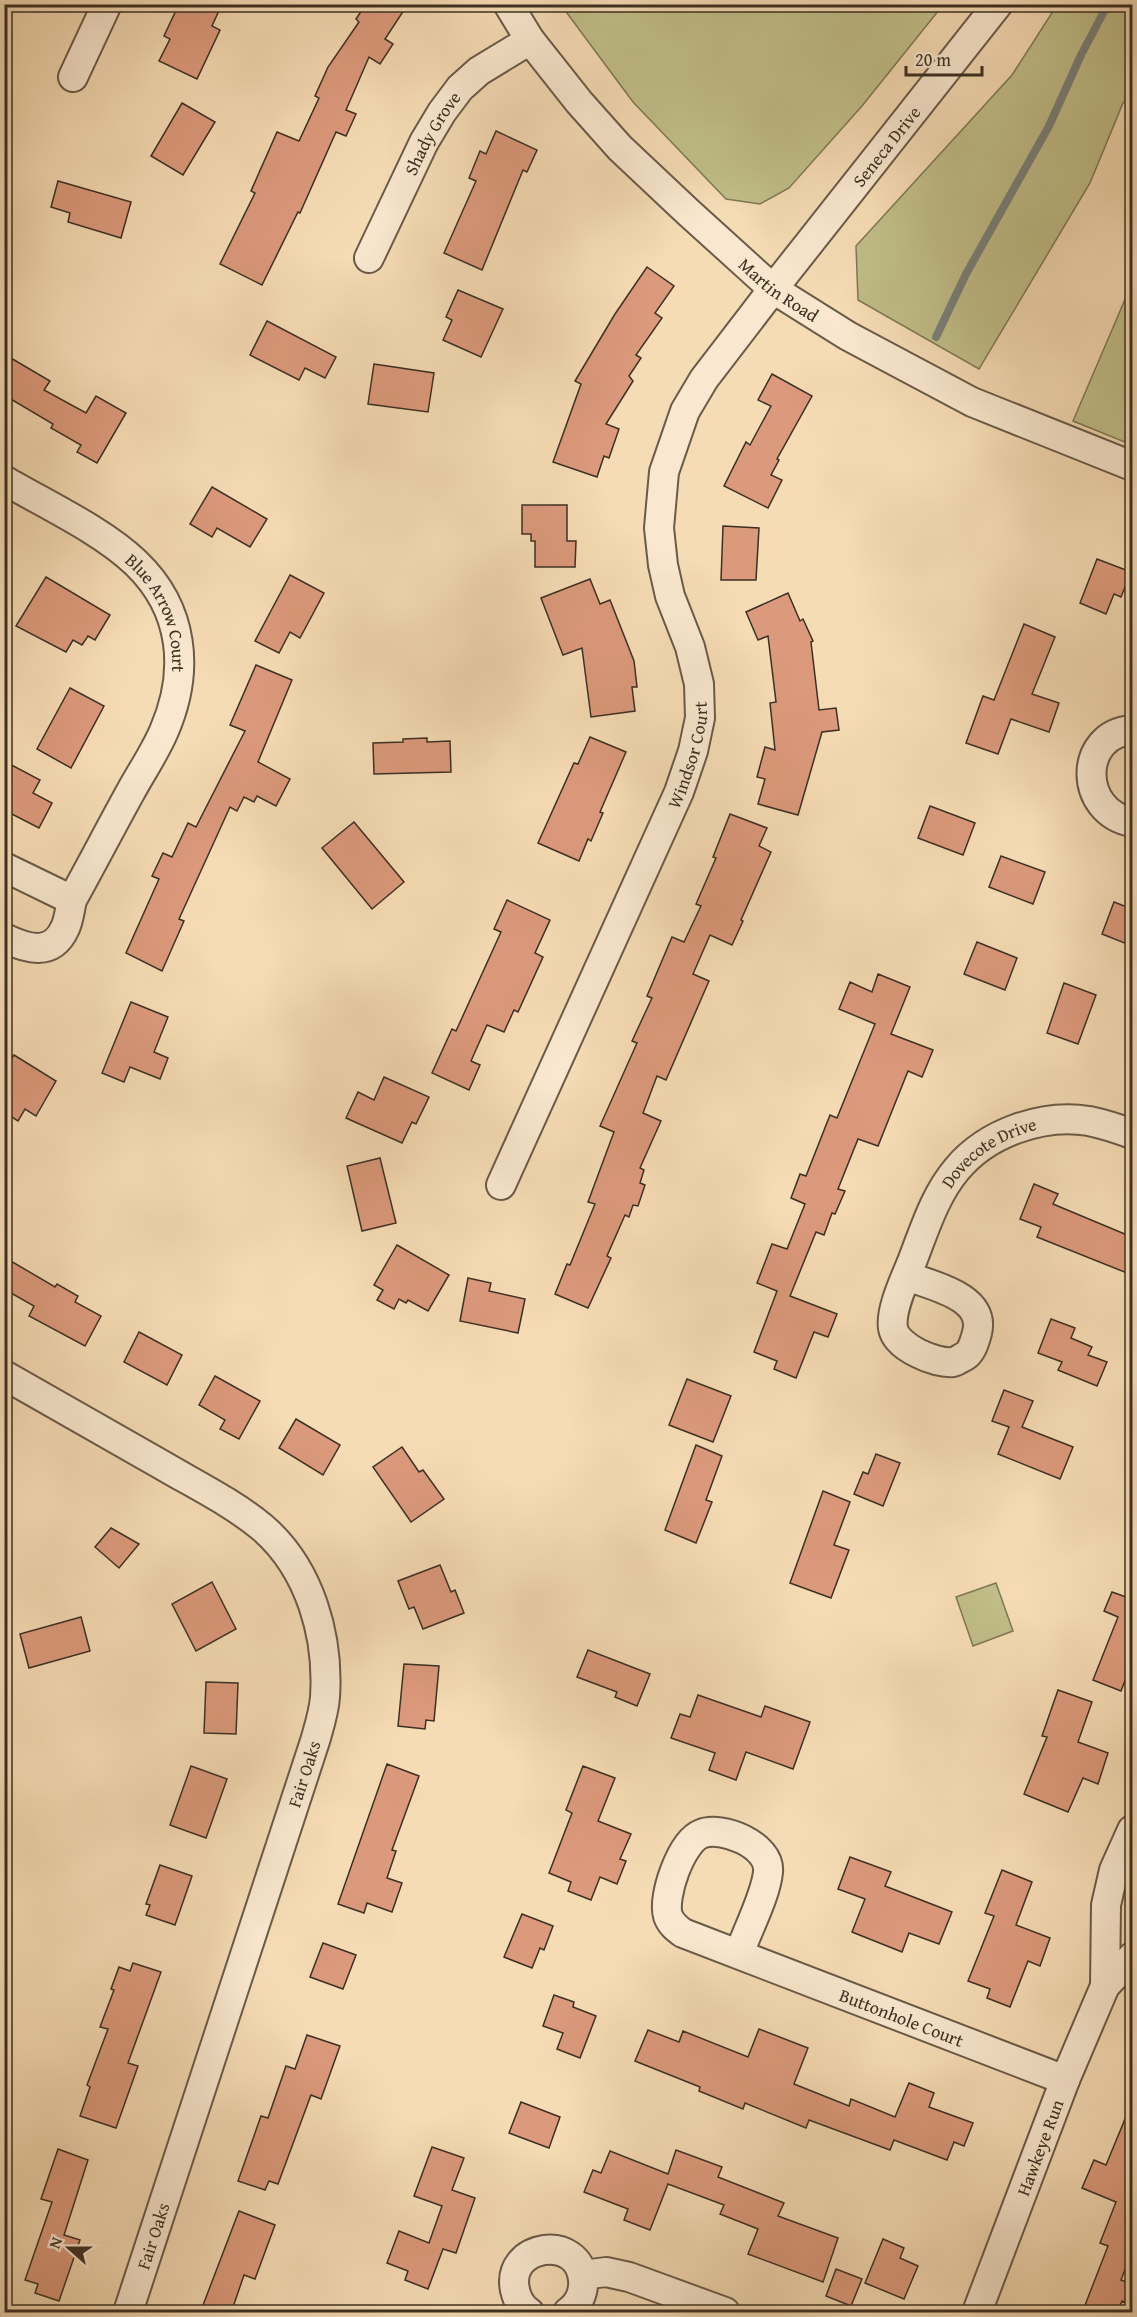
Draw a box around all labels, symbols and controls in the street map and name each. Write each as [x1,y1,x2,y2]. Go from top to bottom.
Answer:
scale bar [906,39,982,77]
text: 20 m [915,46,951,73]
street label: Shady Grove [397,85,467,180]
street label: Seneca Drive [845,100,927,192]
street label: Martin Road [733,251,825,328]
street label: Blue Arrow Court [120,546,193,673]
street label: Windsor Court [660,700,714,813]
street label: Dovecote Drive [934,1110,1039,1193]
street label: Fair Oaks [281,1737,327,1811]
street label: Buttonhole Court [836,1981,968,2054]
street label: Hawkeye Run [1009,2095,1070,2200]
street label: Fair Oaks [130,2199,176,2273]
north arrow [39,2218,99,2278]
text: N [42,2233,68,2252]

